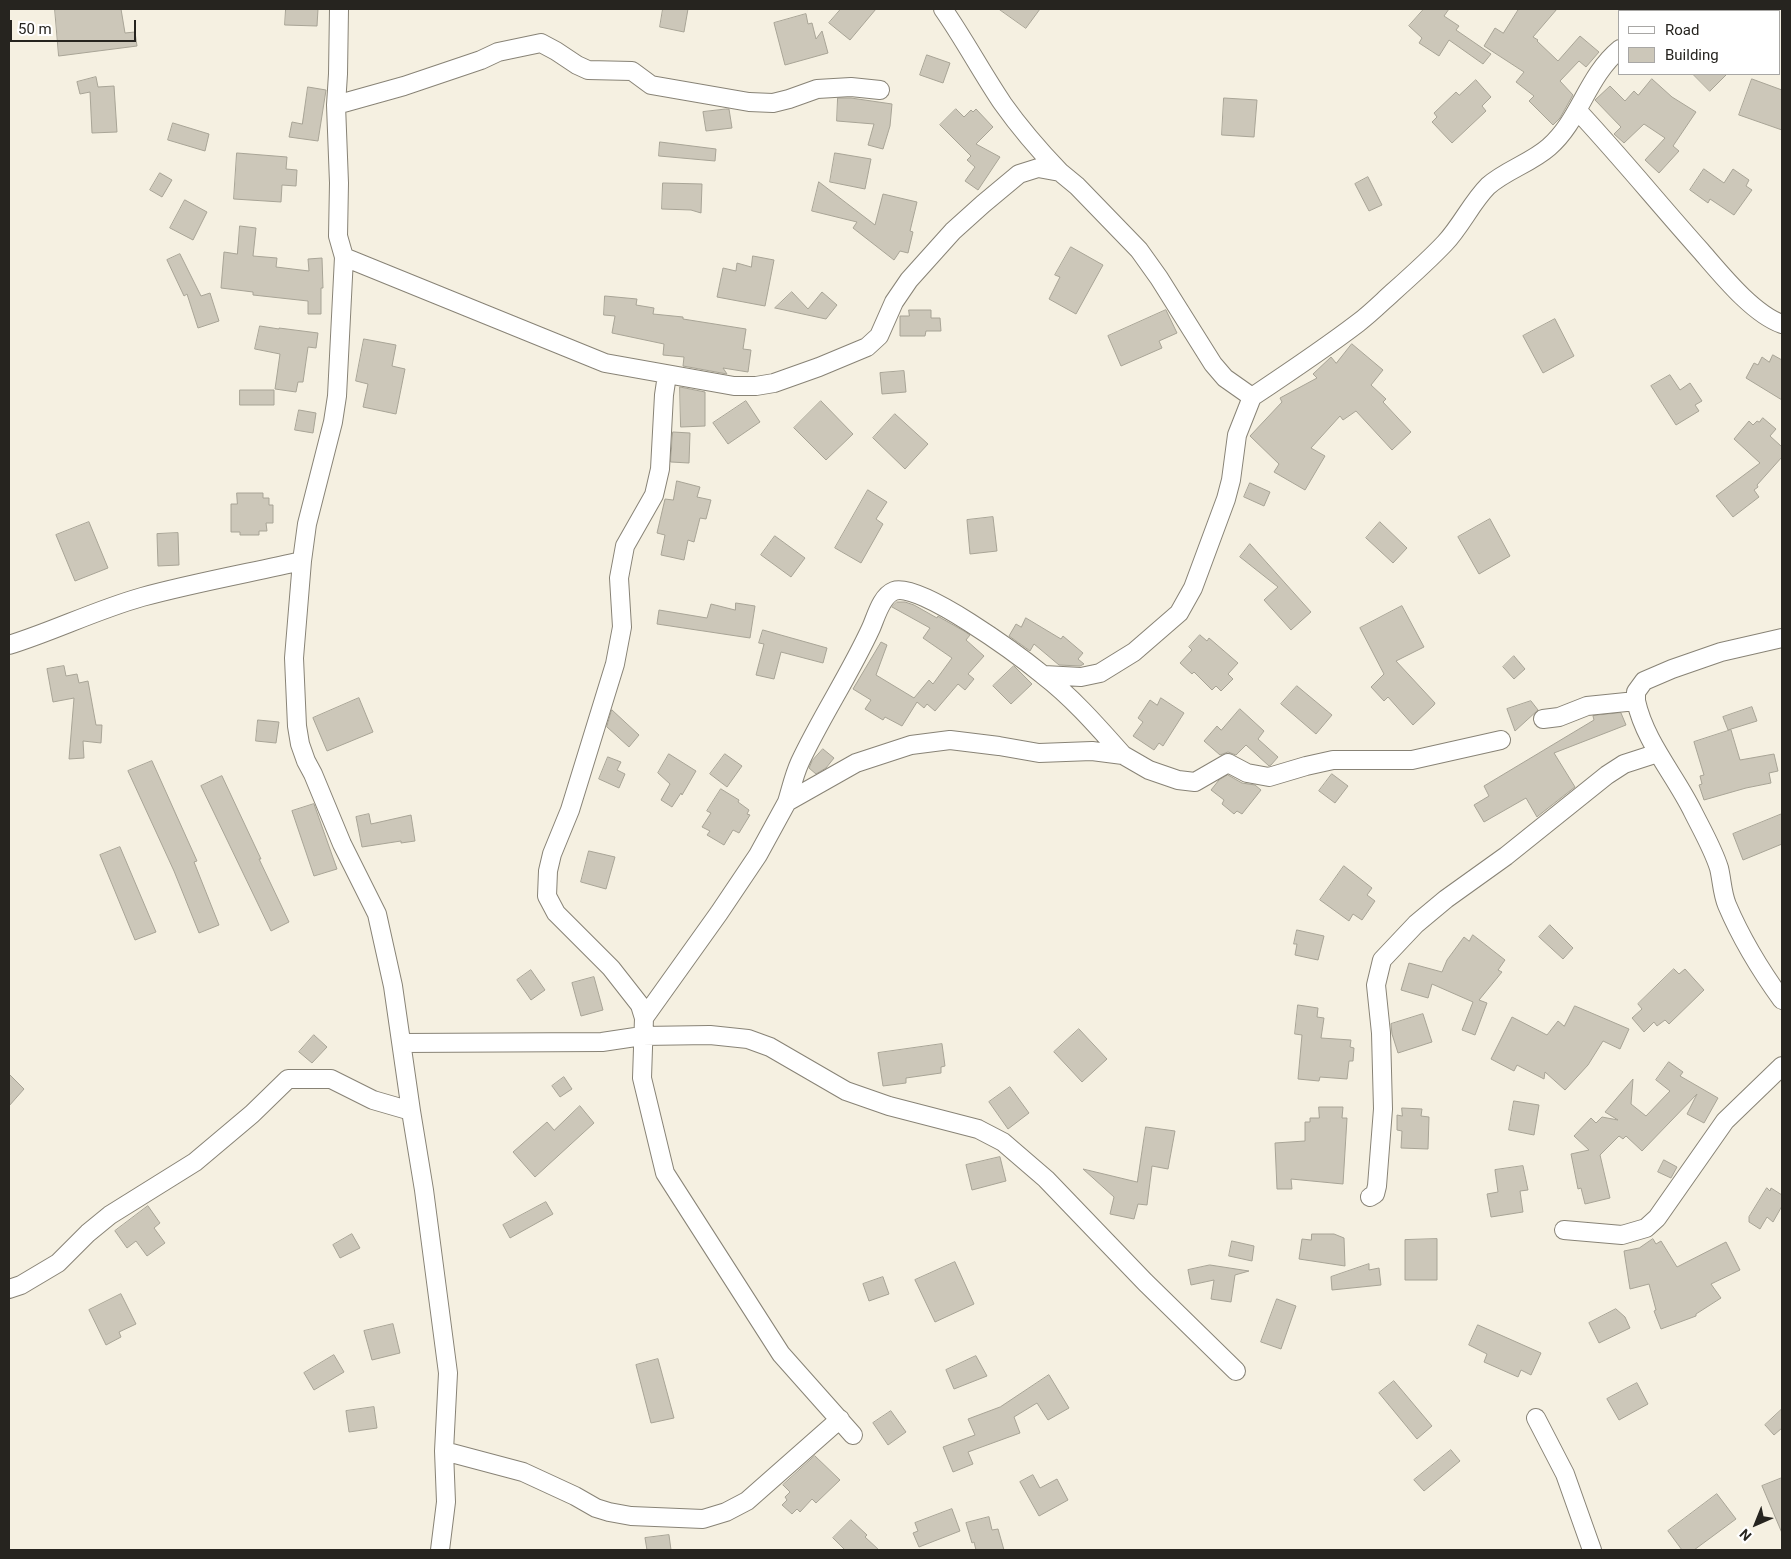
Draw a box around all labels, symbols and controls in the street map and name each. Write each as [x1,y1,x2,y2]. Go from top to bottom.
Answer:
scale bar [12,10,139,42]
legend [1618,10,1781,75]
text: 50 m [18,20,52,38]
text: Road [1665,21,1699,39]
text: Building [1665,46,1719,64]
north arrow [1731,1499,1781,1549]
text: N [1736,1526,1755,1544]

